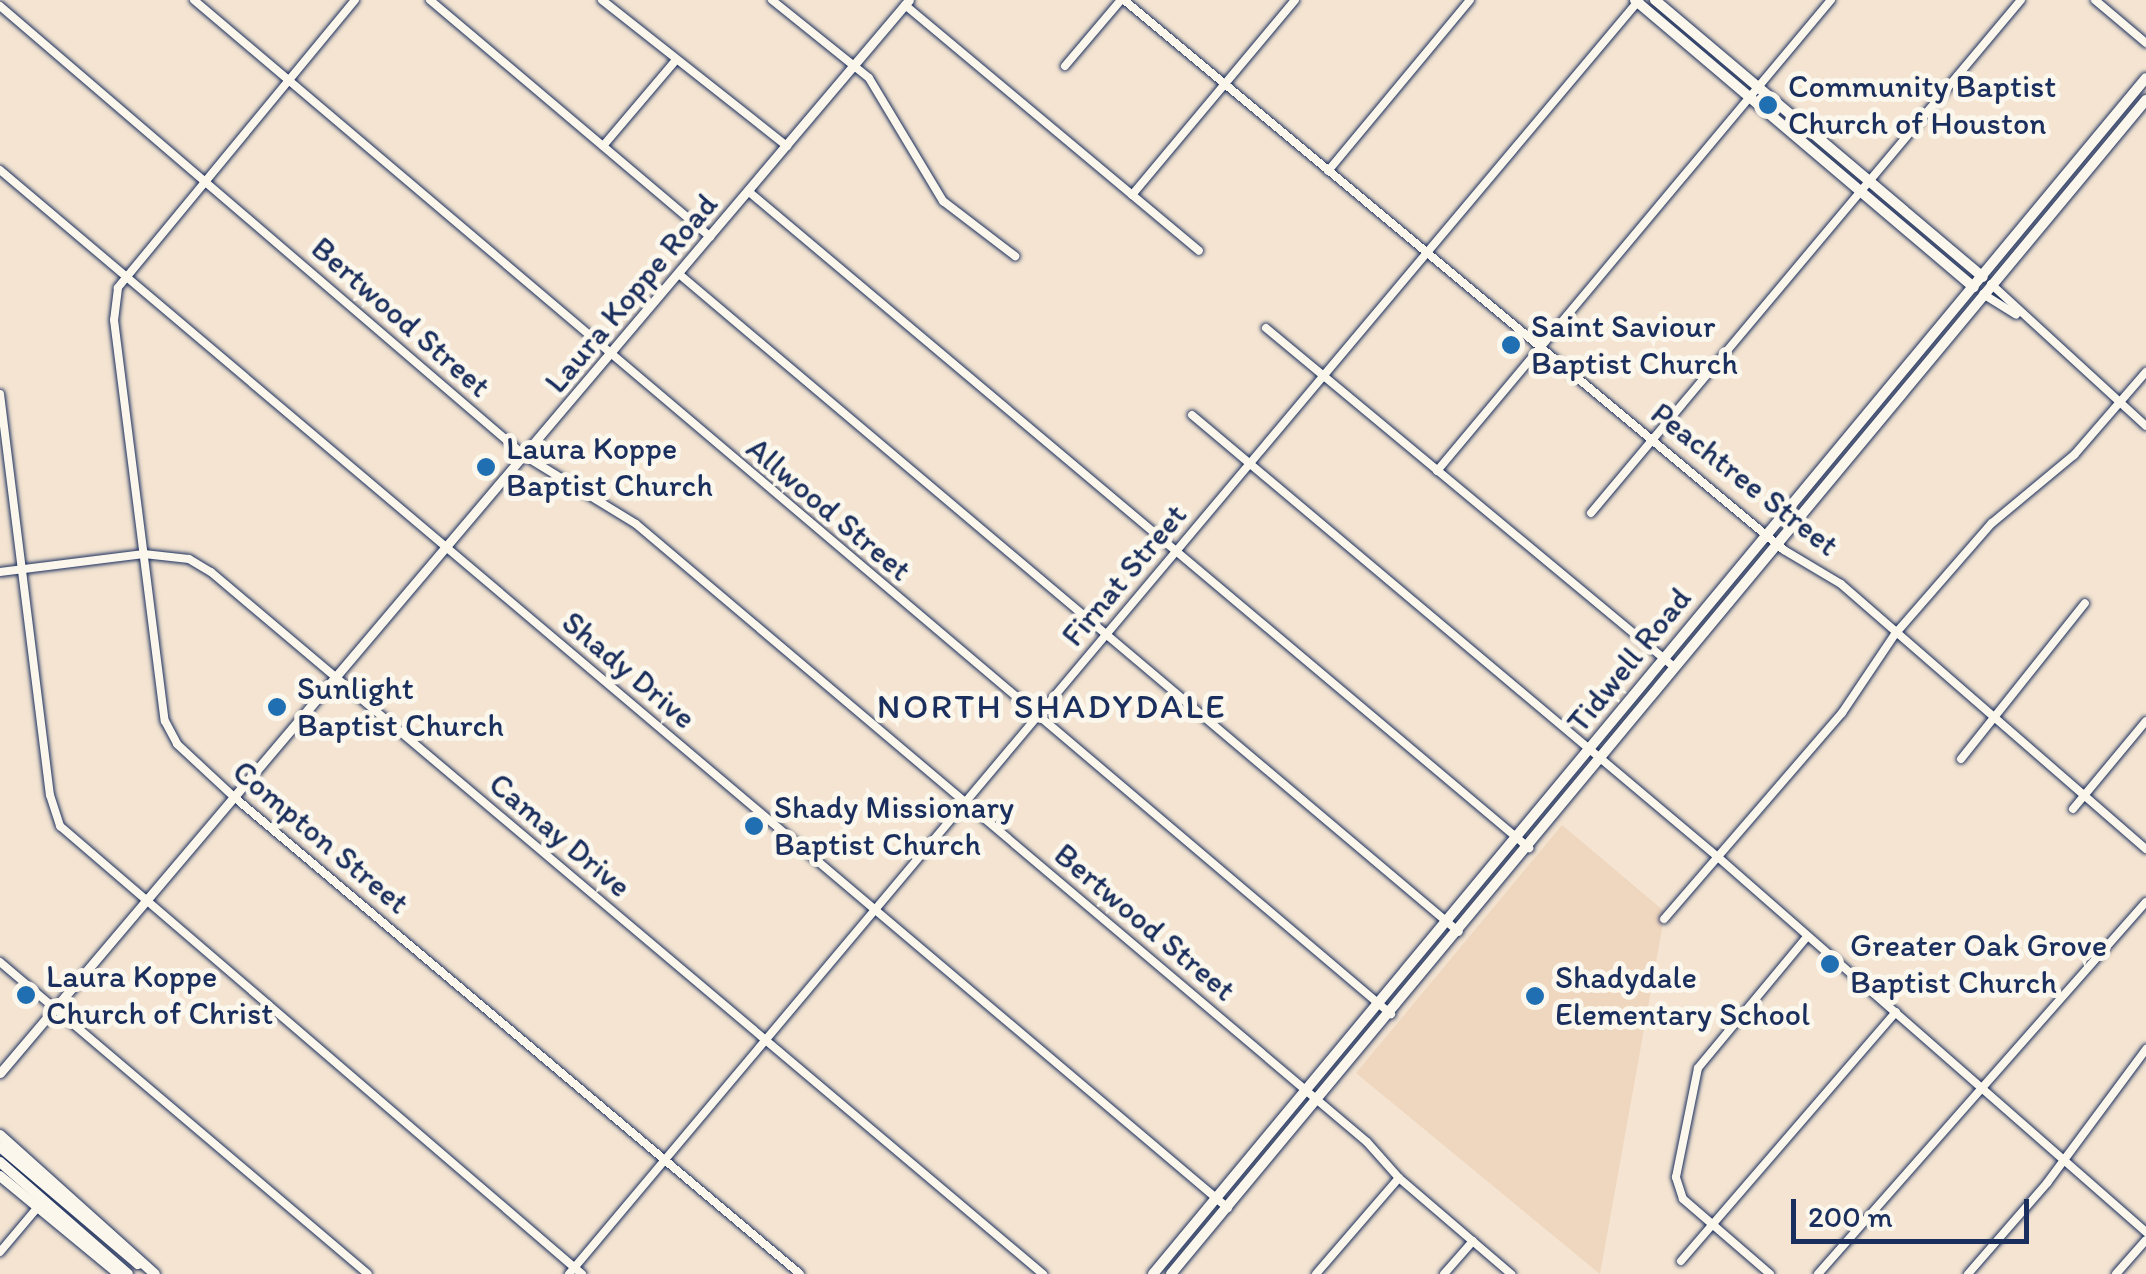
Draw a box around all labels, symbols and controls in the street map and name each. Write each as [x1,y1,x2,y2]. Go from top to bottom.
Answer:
place label: Community Baptist Church of Houston [1788,68,2056,143]
marker: Community Baptist Church of Houston [1757,94,1779,116]
street label: Laura Koppe Road [537,186,725,400]
street label: Bertwood Street [304,229,498,405]
place label: Saint Saviour Baptist Church [1531,308,1739,383]
marker: Saint Saviour Baptist Church [1500,334,1522,356]
street label: Peachtree Street [1644,394,1846,564]
street label: Allwood Street [739,429,919,589]
place label: Laura Koppe Baptist Church [506,430,714,505]
marker: Laura Koppe Baptist Church [475,456,497,478]
street label: Firnat Street [1053,496,1195,654]
street label: Tidwell Road [1559,580,1699,740]
street label: Shady Drive [554,603,704,737]
place label: Sunlight Baptist Church [297,670,505,745]
district label: NORTH SHADYDALE [877,685,1227,727]
marker: Sunlight Baptist Church [266,696,288,718]
street label: Compton Street [225,752,417,922]
street label: Camay Drive [481,764,639,906]
place label: Shady Missionary Baptist Church [774,789,1014,864]
marker: Shady Missionary Baptist Church [743,815,765,837]
street label: Bertwood Street [1047,835,1243,1009]
place label: Greater Oak Grove Baptist Church [1850,927,2108,1002]
marker: Greater Oak Grove Baptist Church [1819,953,1841,975]
place label: Laura Koppe Church of Christ [46,958,273,1033]
place label: Shadydale Elementary School [1555,959,1810,1034]
marker: Laura Koppe Church of Christ [15,984,37,1006]
marker: Shadydale Elementary School [1524,985,1546,1007]
scale bar [1796,1179,2034,1241]
text: 200 m [1808,1198,1893,1235]

